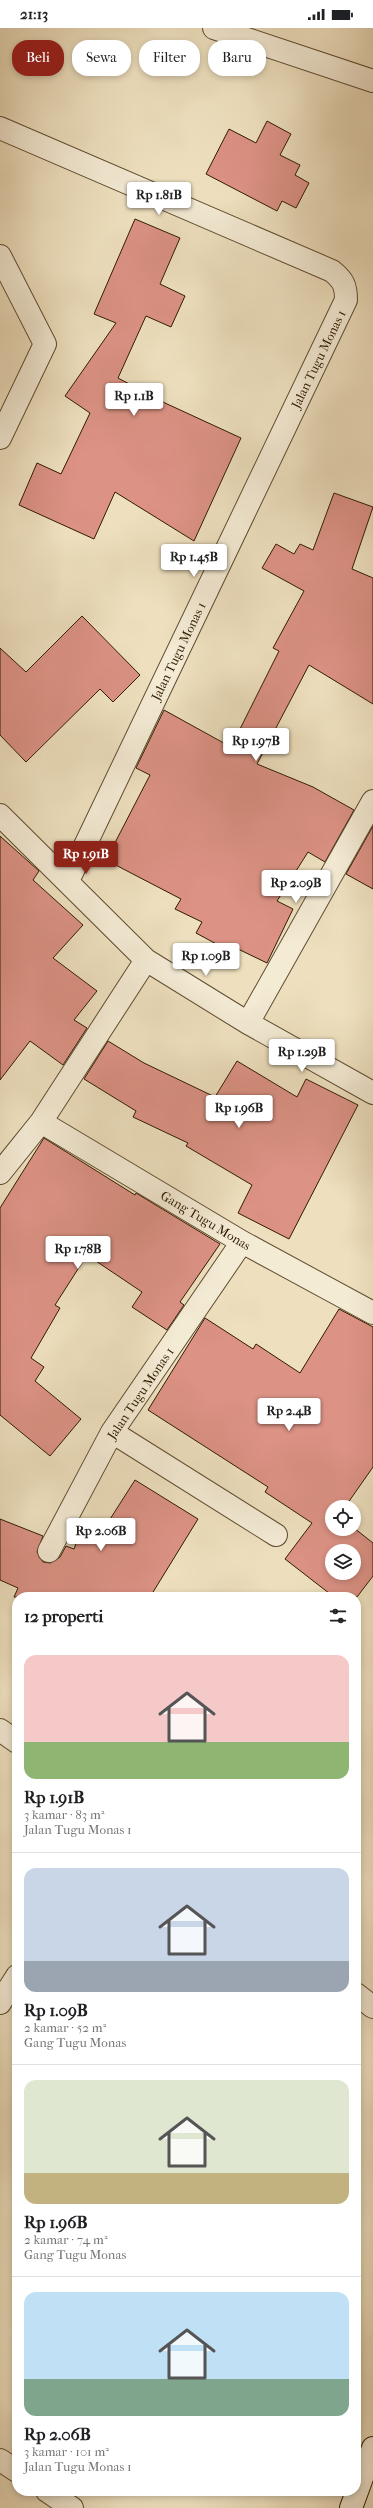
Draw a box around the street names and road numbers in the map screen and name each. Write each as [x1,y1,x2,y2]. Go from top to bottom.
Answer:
street label: Jalan Tugu Monas 1 [288,308,349,412]
street label: Jalan Tugu Monas 1 [148,600,209,704]
street label: Gang Tugu Monas [158,1188,254,1253]
street label: Jalan Tugu Monas 1 [104,1344,177,1443]

